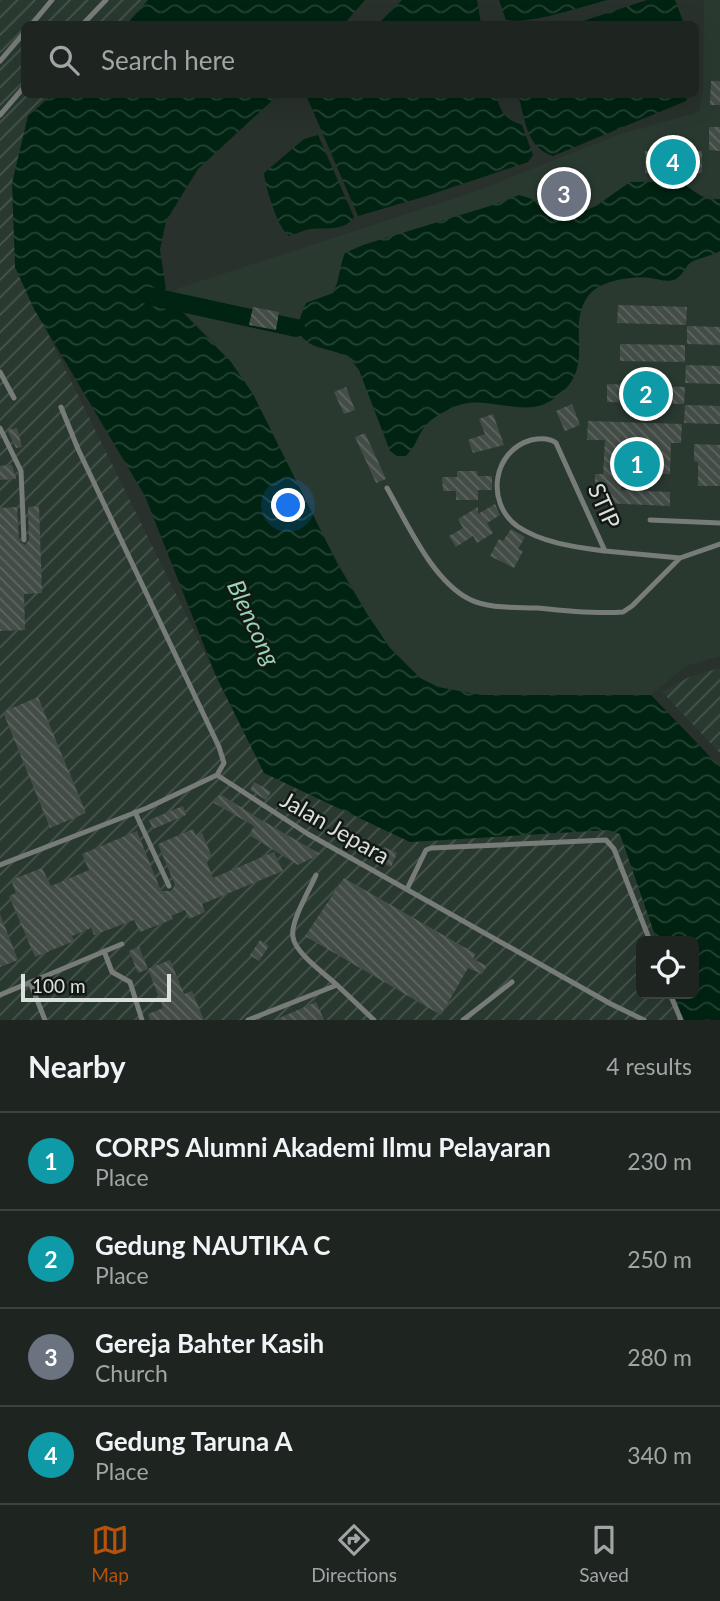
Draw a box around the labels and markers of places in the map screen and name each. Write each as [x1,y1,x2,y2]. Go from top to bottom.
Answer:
pin: 4 [650,136,696,188]
pin: 3 [541,168,587,220]
pin: 2 [623,368,669,420]
pin: 1 [614,438,660,490]

